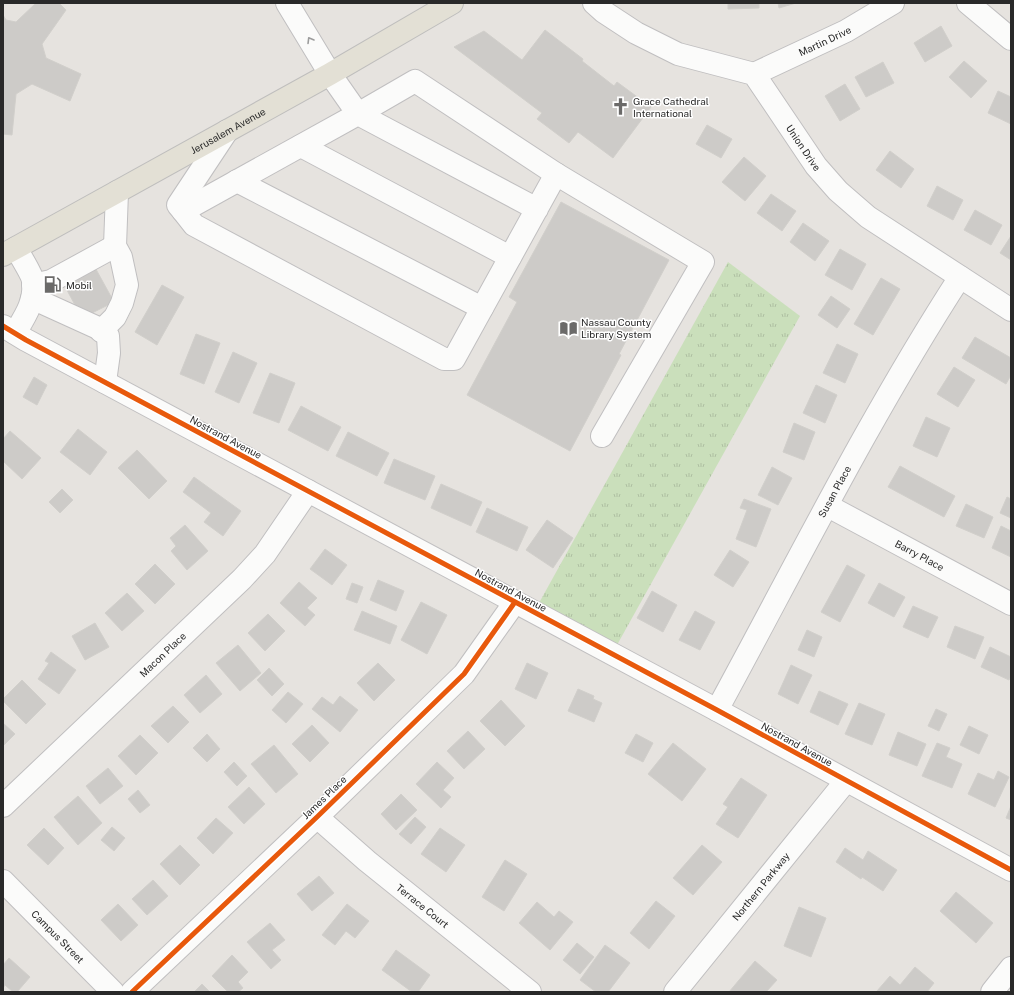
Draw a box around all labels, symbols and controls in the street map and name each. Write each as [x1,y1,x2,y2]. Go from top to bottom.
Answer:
street label: Martin Drive [796,23,853,58]
one-way arrow [307,37,315,44]
place label: Grace Cathedral International [633,95,709,119]
church icon: Grace Cathedral International [610,97,630,117]
street label: Jerusalem Avenue [188,105,268,156]
street label: Union Drive [784,122,824,173]
fuel station icon: Mobil [43,275,63,295]
place label: Mobil [66,279,92,291]
place label: Nassau County Library System [581,316,652,340]
library icon: Nassau County Library System [558,318,578,338]
street label: Nostrand Avenue [188,413,264,461]
street label: Susan Place [815,463,853,520]
street label: Barry Place [893,537,947,573]
street label: Nostrand Avenue [473,566,549,614]
street label: Macon Place [137,629,188,679]
street label: Nostrand Avenue [759,719,835,769]
street label: James Place [299,773,349,821]
street label: Northern Parkway [729,849,792,923]
street label: Terrace Court [394,881,451,930]
street label: Campus Street [29,907,87,965]

